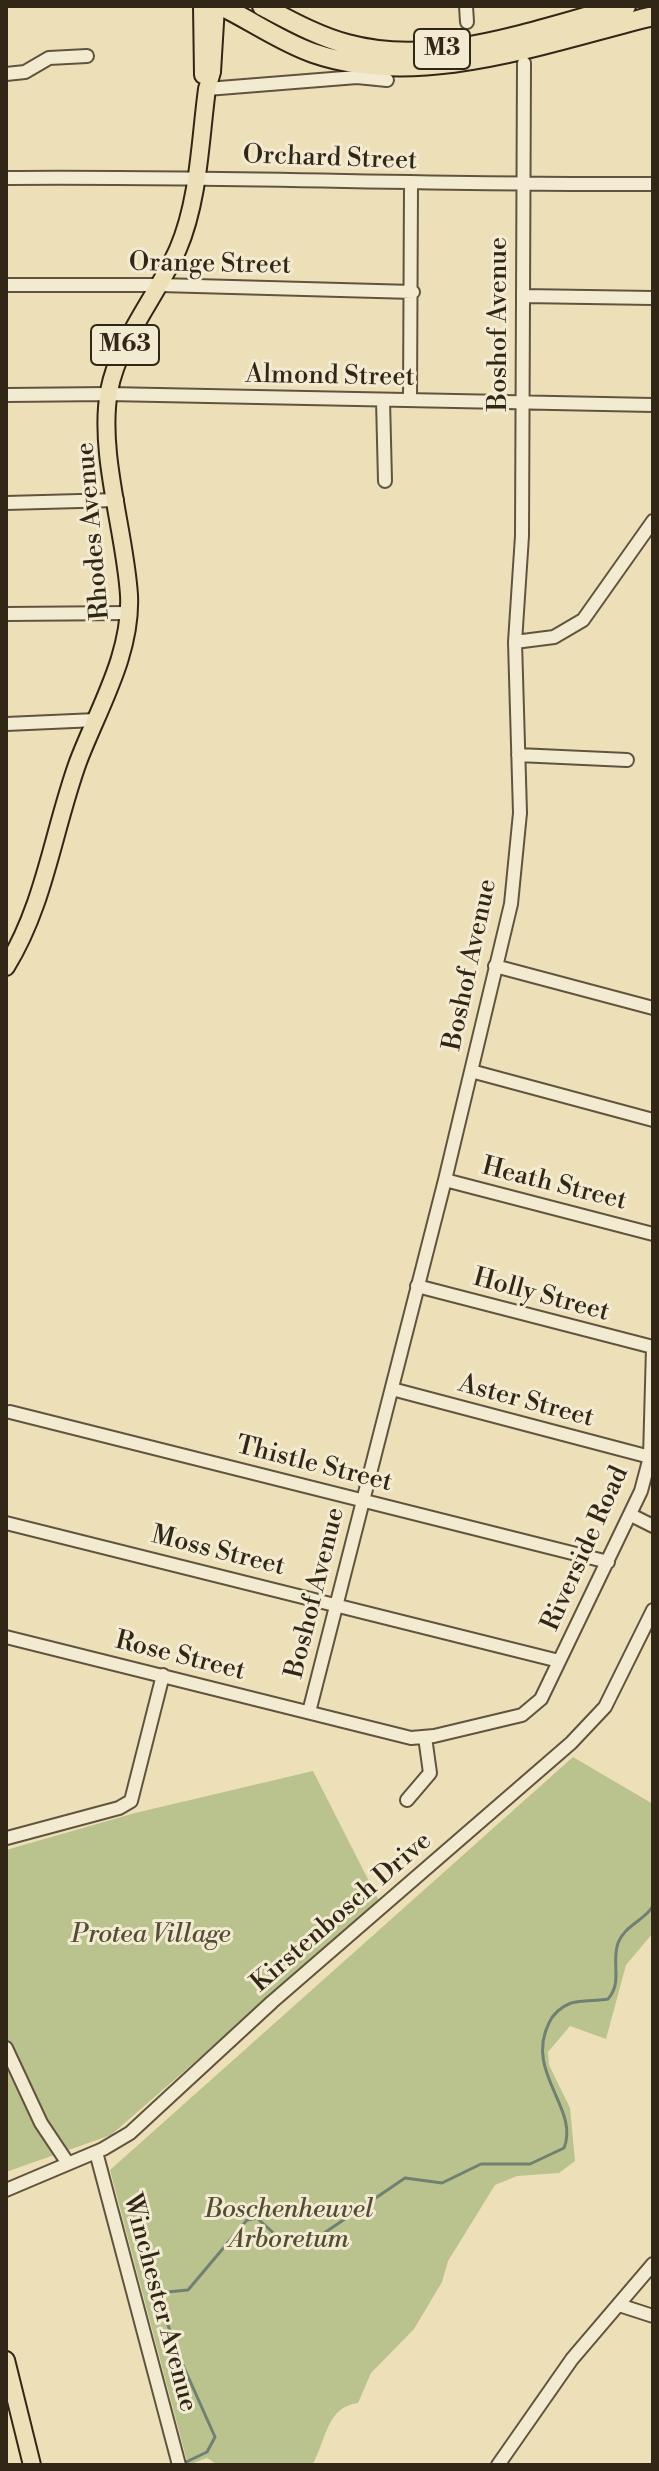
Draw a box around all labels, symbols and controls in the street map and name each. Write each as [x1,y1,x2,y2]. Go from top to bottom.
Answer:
road number: M3 [414,29,470,69]
street label: Orchard Street [242,140,418,178]
street label: Boshof Avenue [484,237,516,411]
street label: Orange Street [129,248,291,282]
road number: M63 [91,325,159,365]
street label: Almond Street [245,360,415,394]
street label: Rhodes Avenue [71,441,117,621]
street label: Boshof Avenue [438,876,504,1054]
street label: Heath Street [478,1152,630,1218]
street label: Holly Street [470,1263,612,1329]
street label: Aster Street [455,1369,597,1435]
street label: Thistle Street [233,1431,395,1499]
street label: Riverside Road [536,1462,636,1636]
street label: Boshof Avenue [280,1505,352,1681]
street label: Moss Street [148,1520,288,1584]
street label: Rose Street [112,1626,248,1688]
street label: Kirstenbosch Drive [245,1826,439,2000]
park label: Protea Village [71,1920,231,1952]
street label: Winchester Avenue [115,2191,203,2415]
park label: Boschenheuvel Arboretum [205,2195,373,2256]

